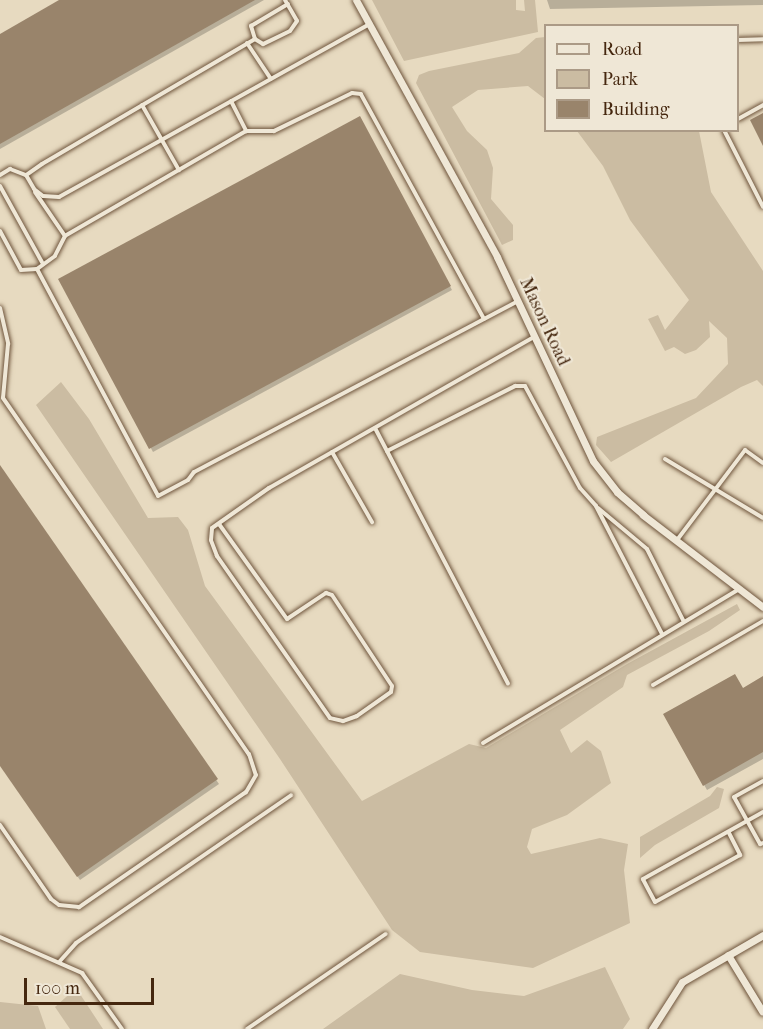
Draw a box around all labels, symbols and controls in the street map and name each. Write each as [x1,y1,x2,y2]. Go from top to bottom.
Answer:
legend [544,24,739,132]
text: Road [602,39,642,60]
text: Park [602,69,638,90]
text: Building [602,99,669,120]
street label: Mason Road [514,274,574,370]
scale bar [27,966,158,1004]
text: 100 m [35,978,80,999]

